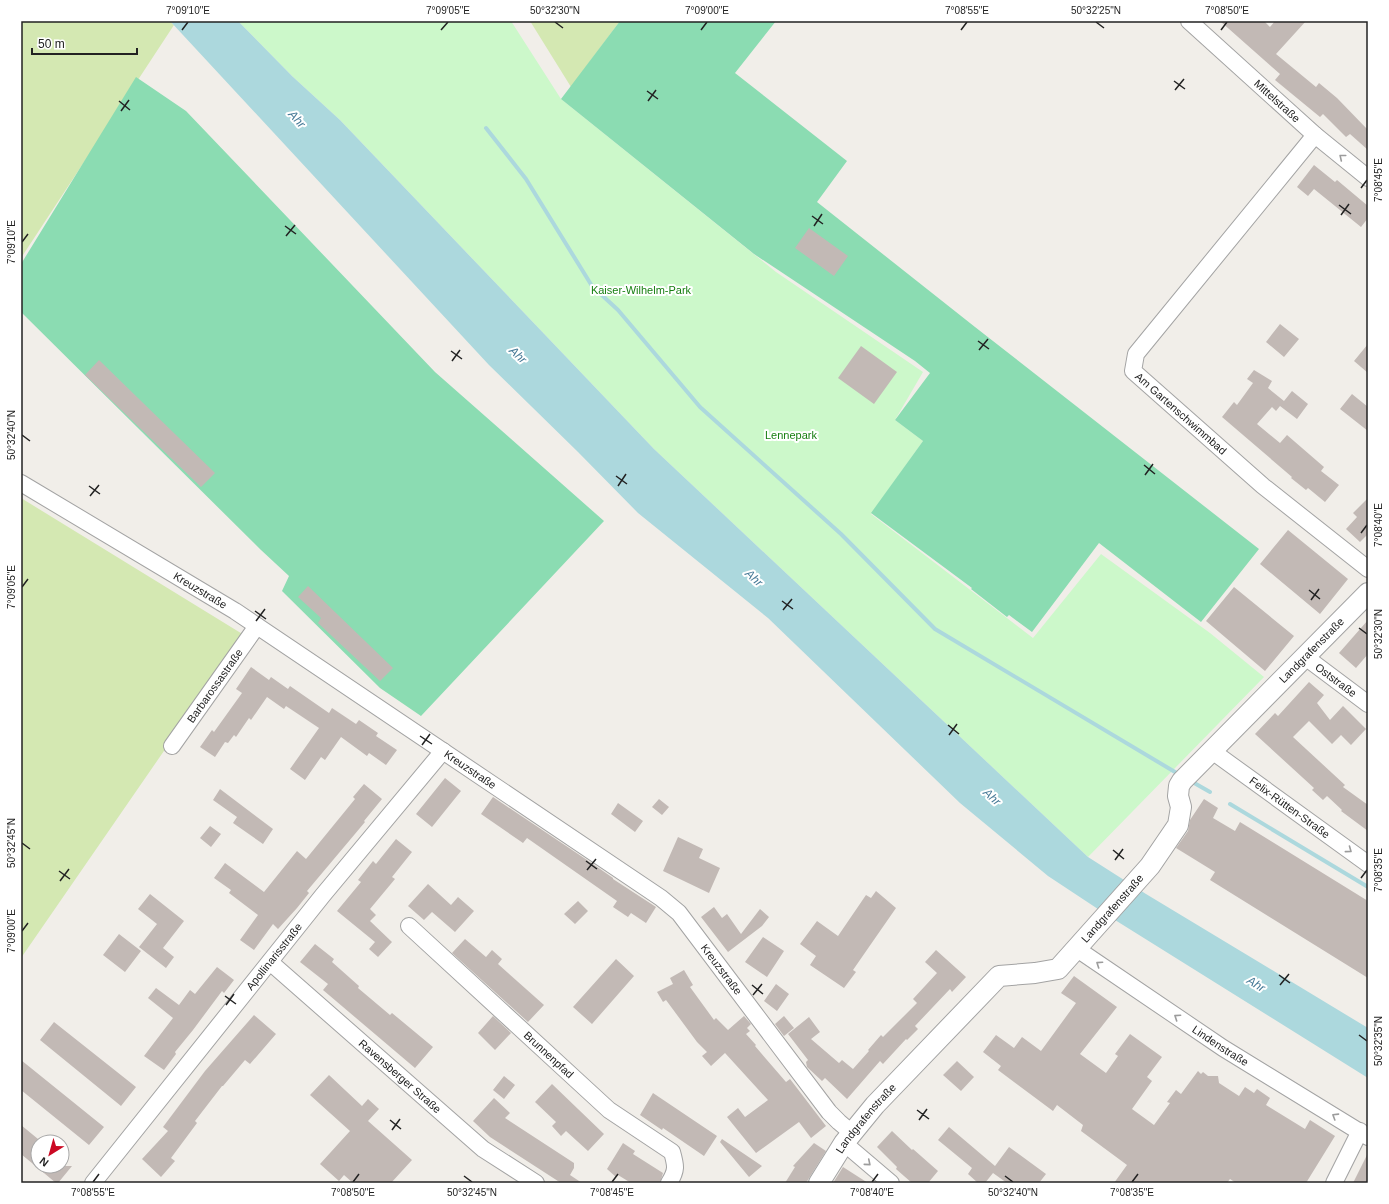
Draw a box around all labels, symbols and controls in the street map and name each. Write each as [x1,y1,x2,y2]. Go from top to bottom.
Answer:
text: 7°09'10"E [166,5,210,16]
text: 7°09'05"E [426,5,470,16]
text: 50°32'30"N [530,5,580,16]
text: 7°09'00"E [685,5,729,16]
text: 7°08'55"E [945,5,989,16]
text: 50°32'25"N [1071,5,1121,16]
text: 7°08'50"E [1205,5,1249,16]
scale bar [32,30,137,56]
text: 50 m [38,37,65,51]
street label: Mittelstraße [1252,77,1303,125]
water label: Ahr [285,107,309,131]
one-way arrow [1339,154,1346,161]
text: 7°08'45"E [1373,158,1384,202]
text: 7°09'10"E [6,220,17,264]
park label: Kaiser-Wilhelm-Park [591,284,692,296]
water label: Ahr [506,343,530,367]
street label: Am Gartenschwimmbad [1133,370,1229,457]
text: 50°32'40"N [6,410,17,460]
park label: Lennepark [765,429,817,441]
text: 7°08'40"E [1373,503,1384,547]
text: 7°09'05"E [6,565,17,609]
water label: Ahr [742,566,766,590]
street label: Kreuzstraße [172,570,229,611]
text: 50°32'30"N [1373,609,1384,659]
street label: Landgrafenstraße [1277,615,1346,685]
street label: Barbarossastraße [185,646,245,725]
street label: Oststraße [1313,661,1359,699]
street label: Kreuzstraße [442,748,498,791]
street label: Felix-Rütten-Straße [1247,774,1332,840]
water label: Ahr [980,785,1004,809]
text: 50°32'45"N [6,818,17,868]
one-way arrow [1344,845,1351,852]
text: 7°08'35"E [1373,848,1384,892]
street label: Landgrafenstraße [1079,872,1146,945]
text: 7°09'00"E [6,909,17,953]
street label: Apollinarisstraße [244,921,304,992]
street label: Kreuzstraße [699,942,744,997]
one-way arrow [1096,962,1103,969]
water label: Ahr [1244,973,1268,995]
one-way arrow [1175,1015,1182,1022]
text: 50°32'35"N [1373,1016,1384,1066]
street label: Lindenstraße [1190,1023,1251,1068]
street label: Brunnenpfad [522,1029,576,1080]
street label: Ravensberger Straße [356,1037,444,1115]
street label: Landgrafenstraße [833,1081,898,1155]
one-way arrow [1332,1113,1339,1121]
north arrow [30,1134,70,1174]
text: N [37,1155,51,1169]
one-way arrow [863,1159,870,1166]
text: 7°08'55"E [71,1187,115,1198]
text: 7°08'50"E [331,1187,375,1198]
text: 50°32'45"N [447,1187,497,1198]
text: 7°08'45"E [590,1187,634,1198]
text: 7°08'40"E [850,1187,894,1198]
text: 50°32'40"N [988,1187,1038,1198]
text: 7°08'35"E [1110,1187,1154,1198]

